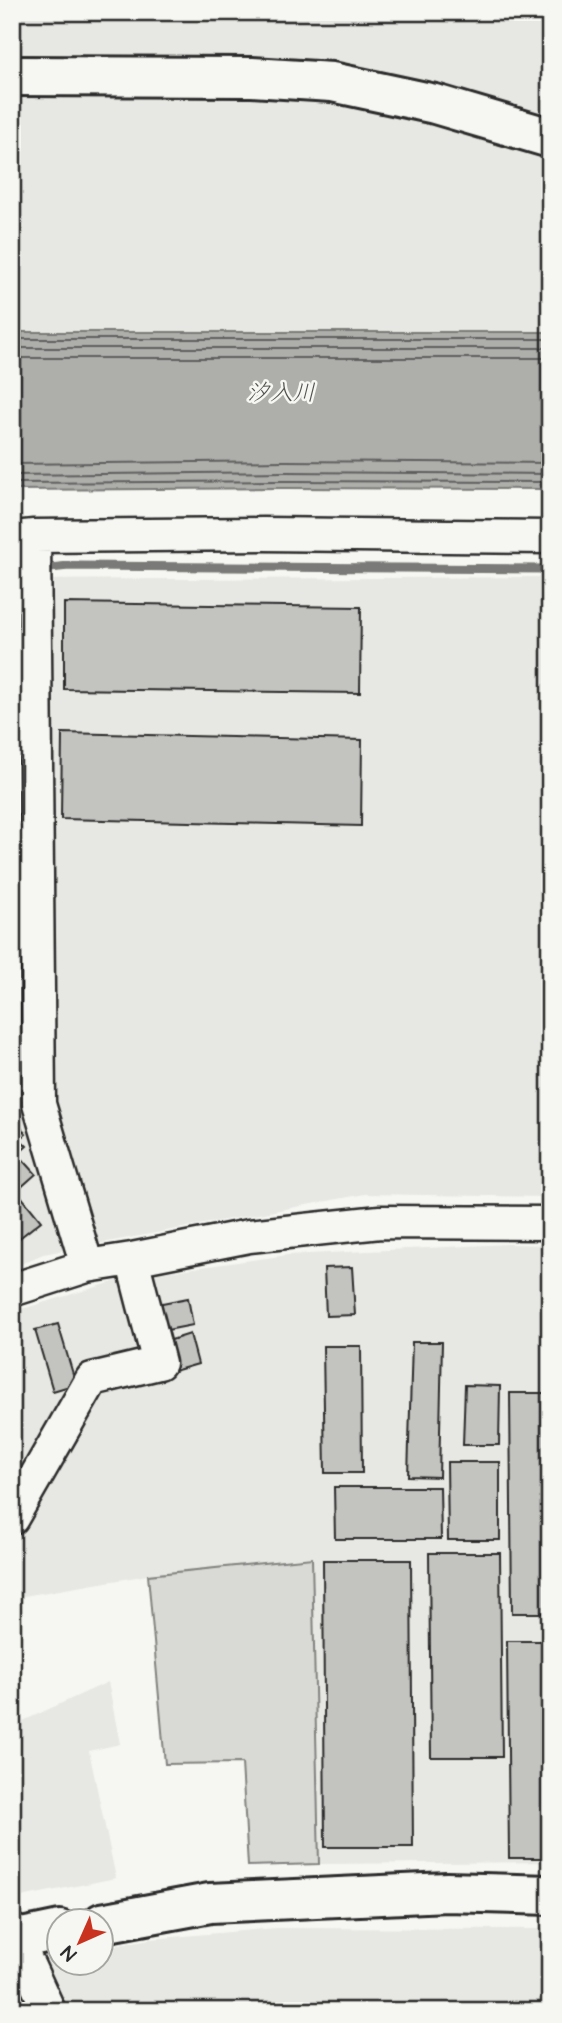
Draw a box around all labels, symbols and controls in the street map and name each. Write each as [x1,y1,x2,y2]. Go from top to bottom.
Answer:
water label: 汐入川 [247,377,316,409]
north arrow [46,1908,116,1978]
text: N [55,1939,83,1967]

